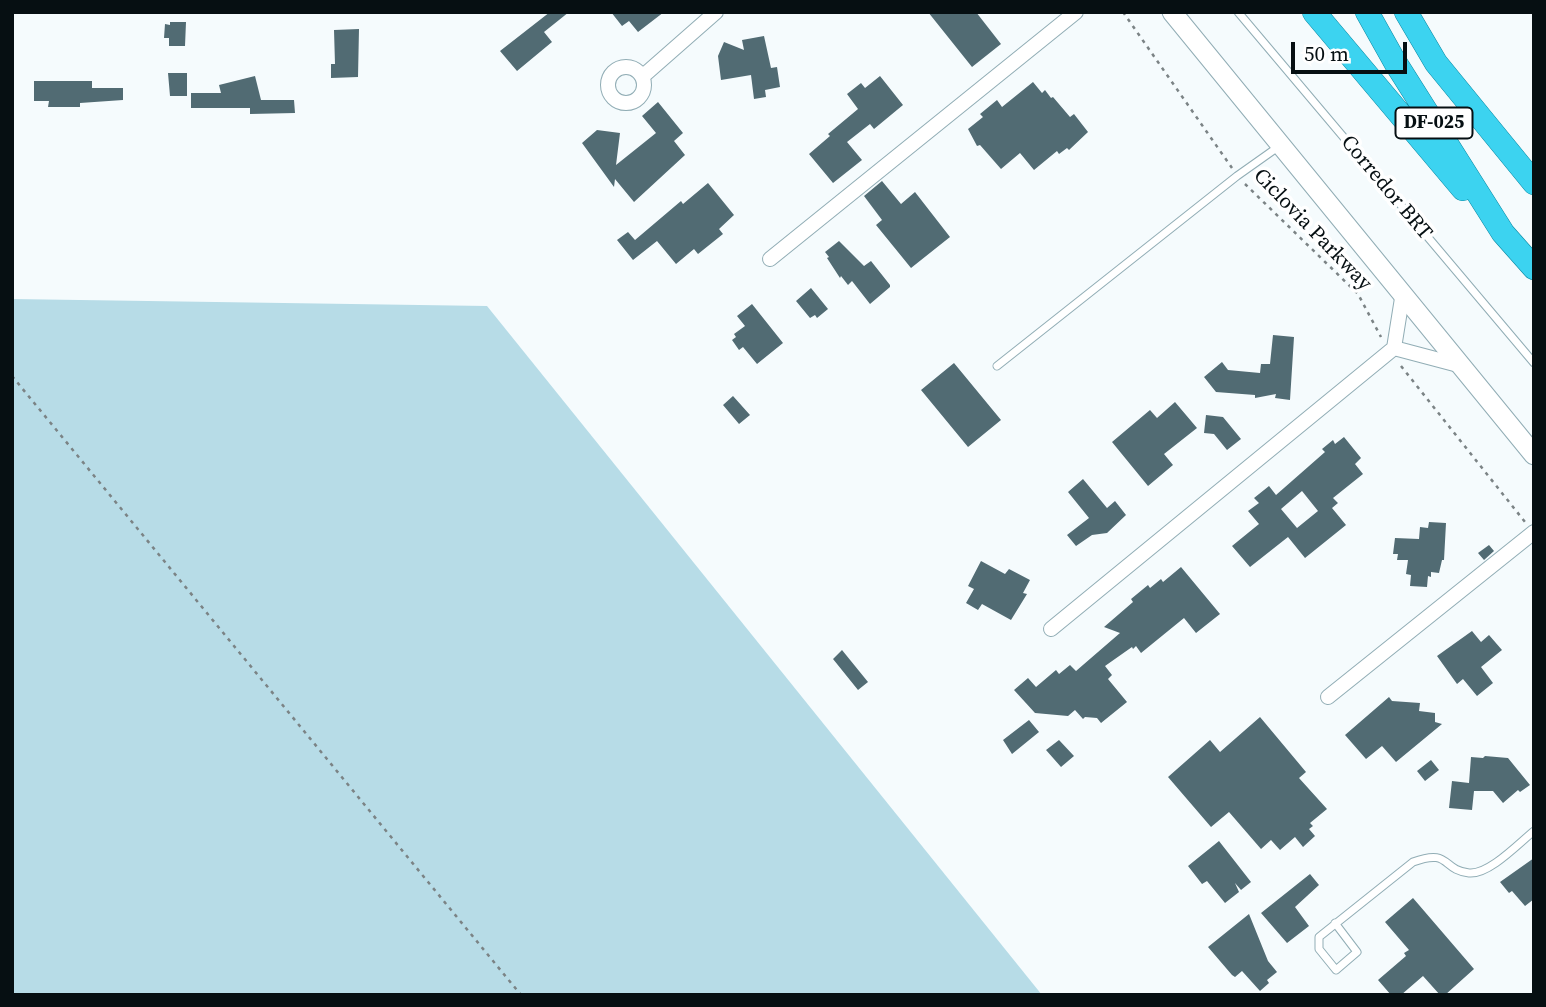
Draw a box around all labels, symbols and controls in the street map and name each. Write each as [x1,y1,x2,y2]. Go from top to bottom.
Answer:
scale bar [1294,28,1410,72]
text: 50 m [1304,39,1349,68]
road number: DF-025 [1396,108,1472,139]
street label: Corredor BRT [1335,131,1437,245]
street label: Ciclovia Parkway [1247,164,1377,296]

